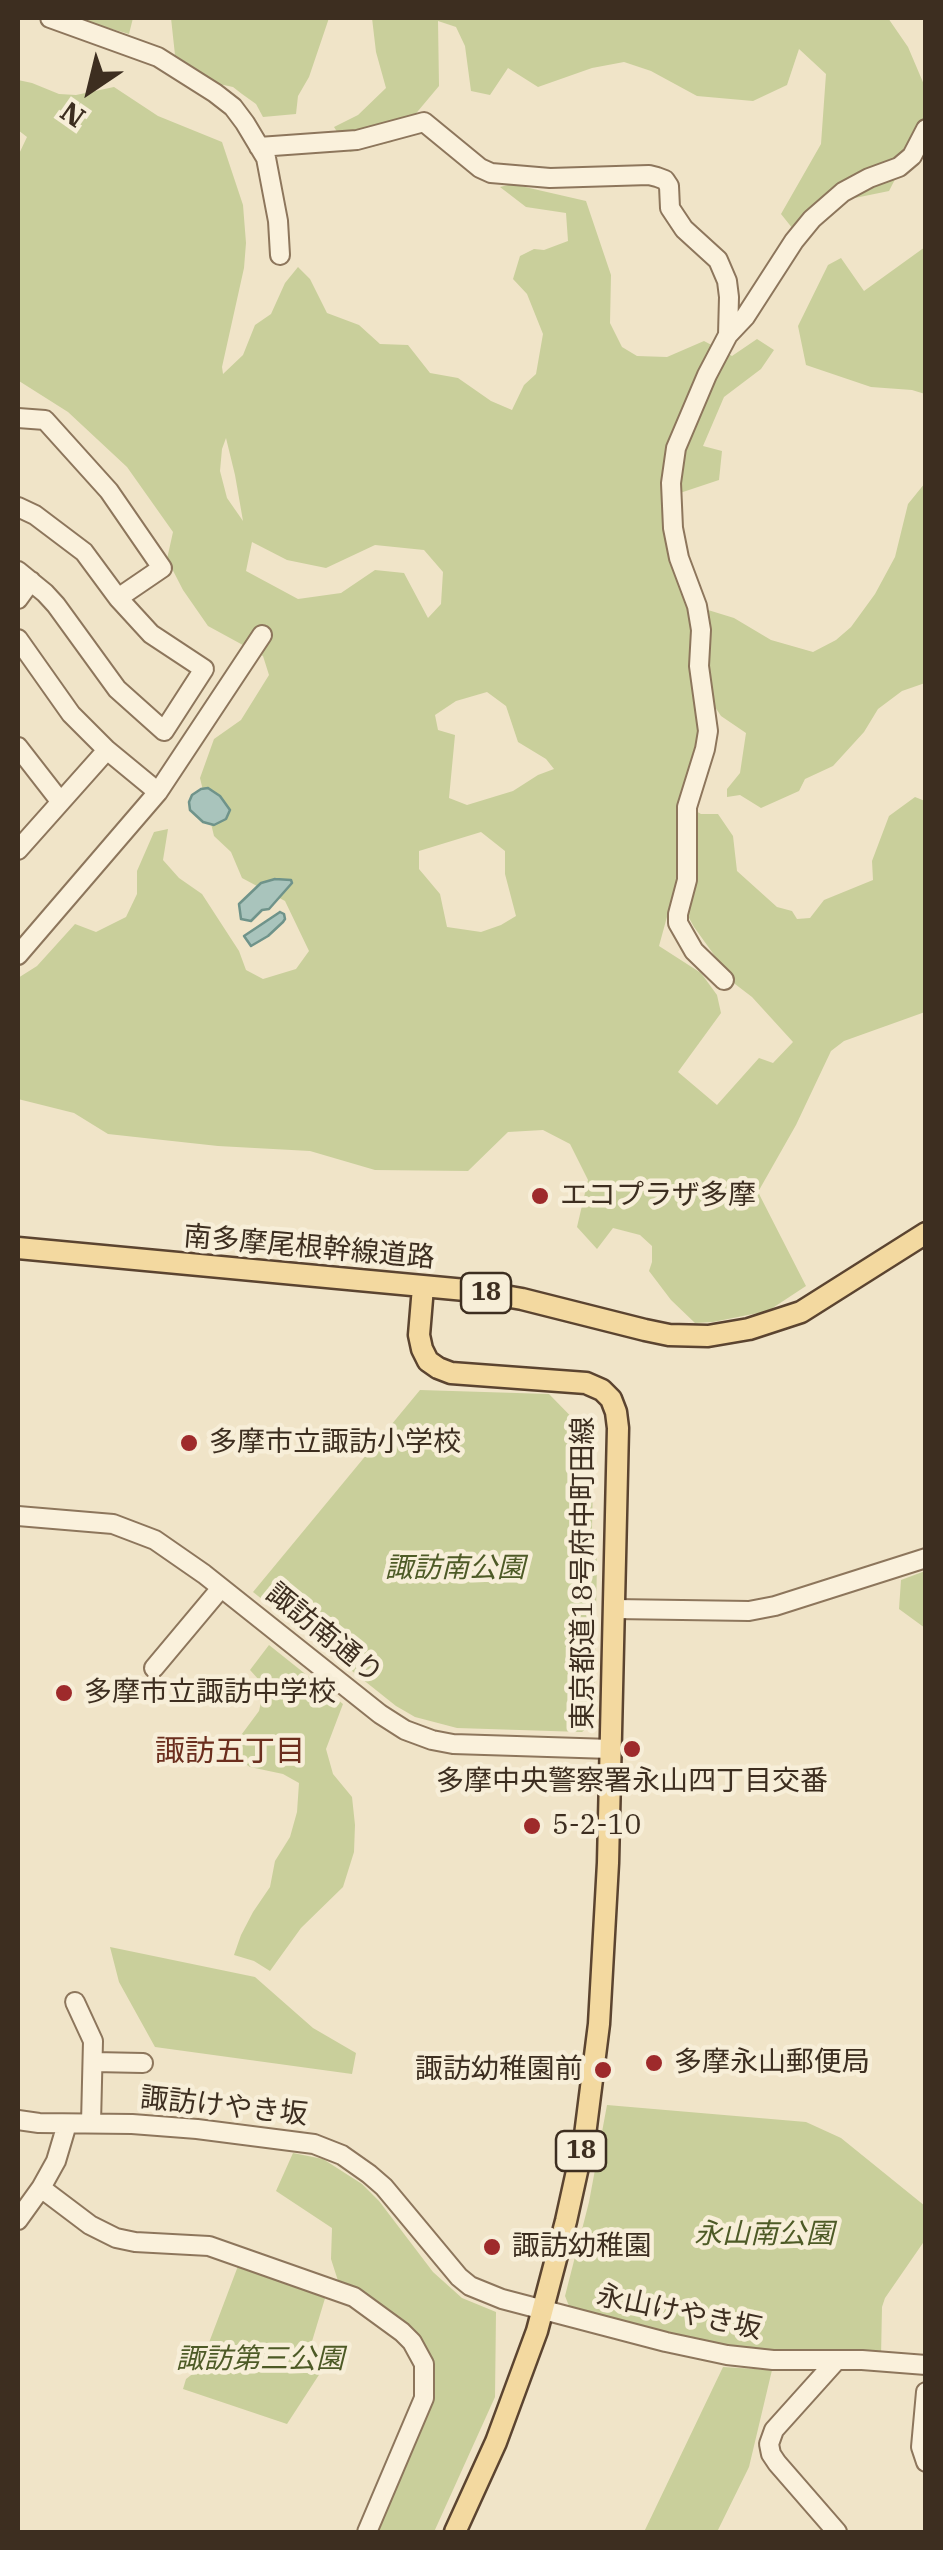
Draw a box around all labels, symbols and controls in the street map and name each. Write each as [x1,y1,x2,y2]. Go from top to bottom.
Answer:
north arrow [40,40,140,140]
text: N [53,93,92,136]
place label: エコプラザ多摩 [560,1179,756,1213]
marker: エコプラザ多摩 [529,1185,551,1207]
street label: 南多摩尾根幹線道路 [182,1220,436,1276]
road number: 18 [461,1273,511,1313]
street label: 東京都道18号府中町田線 [567,1416,601,1730]
place label: 多摩市立諏訪小学校 [209,1426,461,1460]
marker: 多摩市立諏訪小学校 [178,1432,200,1454]
park label: 諏訪南公園 [385,1552,525,1586]
street label: 諏訪南通り [259,1577,389,1691]
place label: 多摩市立諏訪中学校 [84,1676,336,1710]
marker: 多摩市立諏訪中学校 [53,1682,75,1704]
district label: 諏訪五丁目 [155,1734,305,1770]
marker: 多摩中央警察署永山四丁目交番 [621,1738,643,1760]
place label: 多摩中央警察署永山四丁目交番 [436,1765,828,1799]
place label: 5-2-10 [552,1809,641,1843]
marker: 5-2-10 [521,1815,543,1837]
place label: 多摩永山郵便局 [674,2046,870,2080]
marker: 多摩永山郵便局 [643,2052,665,2074]
place label: 諏訪幼稚園前 [415,2053,583,2087]
marker: 諏訪幼稚園前 [592,2059,614,2081]
street label: 諏訪けやき坂 [139,2082,309,2132]
road number: 18 [556,2131,606,2171]
park label: 永山南公園 [694,2218,834,2252]
place label: 諏訪幼稚園 [512,2230,652,2264]
marker: 諏訪幼稚園 [481,2236,503,2258]
street label: 永山けやき坂 [593,2279,765,2347]
park label: 諏訪第三公園 [176,2343,344,2377]

